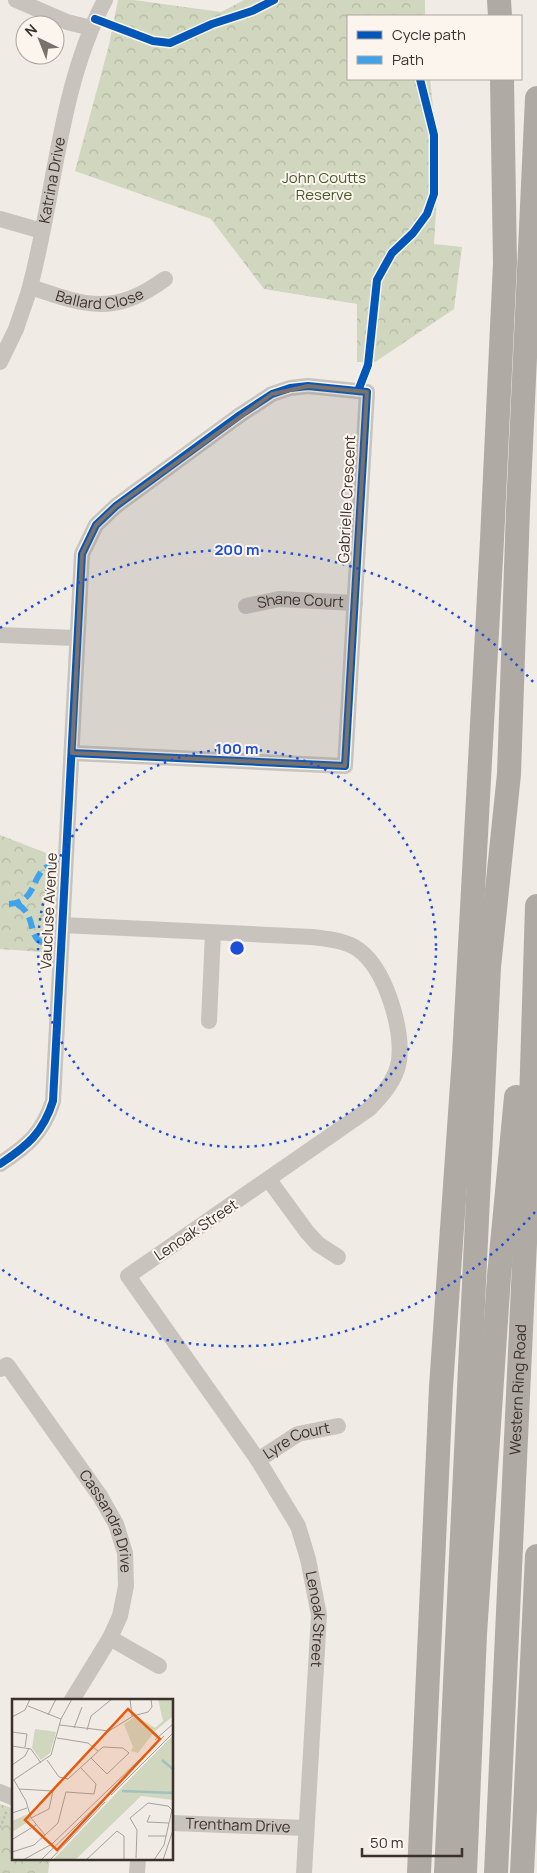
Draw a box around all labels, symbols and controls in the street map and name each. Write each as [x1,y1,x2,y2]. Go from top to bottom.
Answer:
north arrow [15,15,65,65]
legend [347,15,522,80]
text: N [21,20,41,41]
text: Cycle path [392,24,466,45]
text: Path [392,49,424,70]
street label: Katrina Drive [33,135,70,225]
park label: John Coutts Reserve [282,167,366,205]
street label: Ballard Close [53,283,147,314]
street label: Gabrielle Crescent [333,434,360,564]
text: 200 m [214,539,260,560]
street label: Shane Court [255,588,344,613]
text: 100 m [216,738,258,759]
street label: Vaucluse Avenue [35,852,62,970]
centre of rings [228,939,246,957]
street label: Lenoak Street [150,1194,242,1265]
street label: Western Ring Road [504,1324,531,1455]
street label: Lyre Court [259,1417,332,1464]
street label: Cassandra Drive [74,1465,137,1573]
street label: Lenoak Street [301,1569,330,1668]
inset map [12,1699,174,1860]
street label: Trentham Drive [185,1813,291,1837]
scale bar [362,1826,462,1858]
text: 50 m [370,1832,404,1853]

